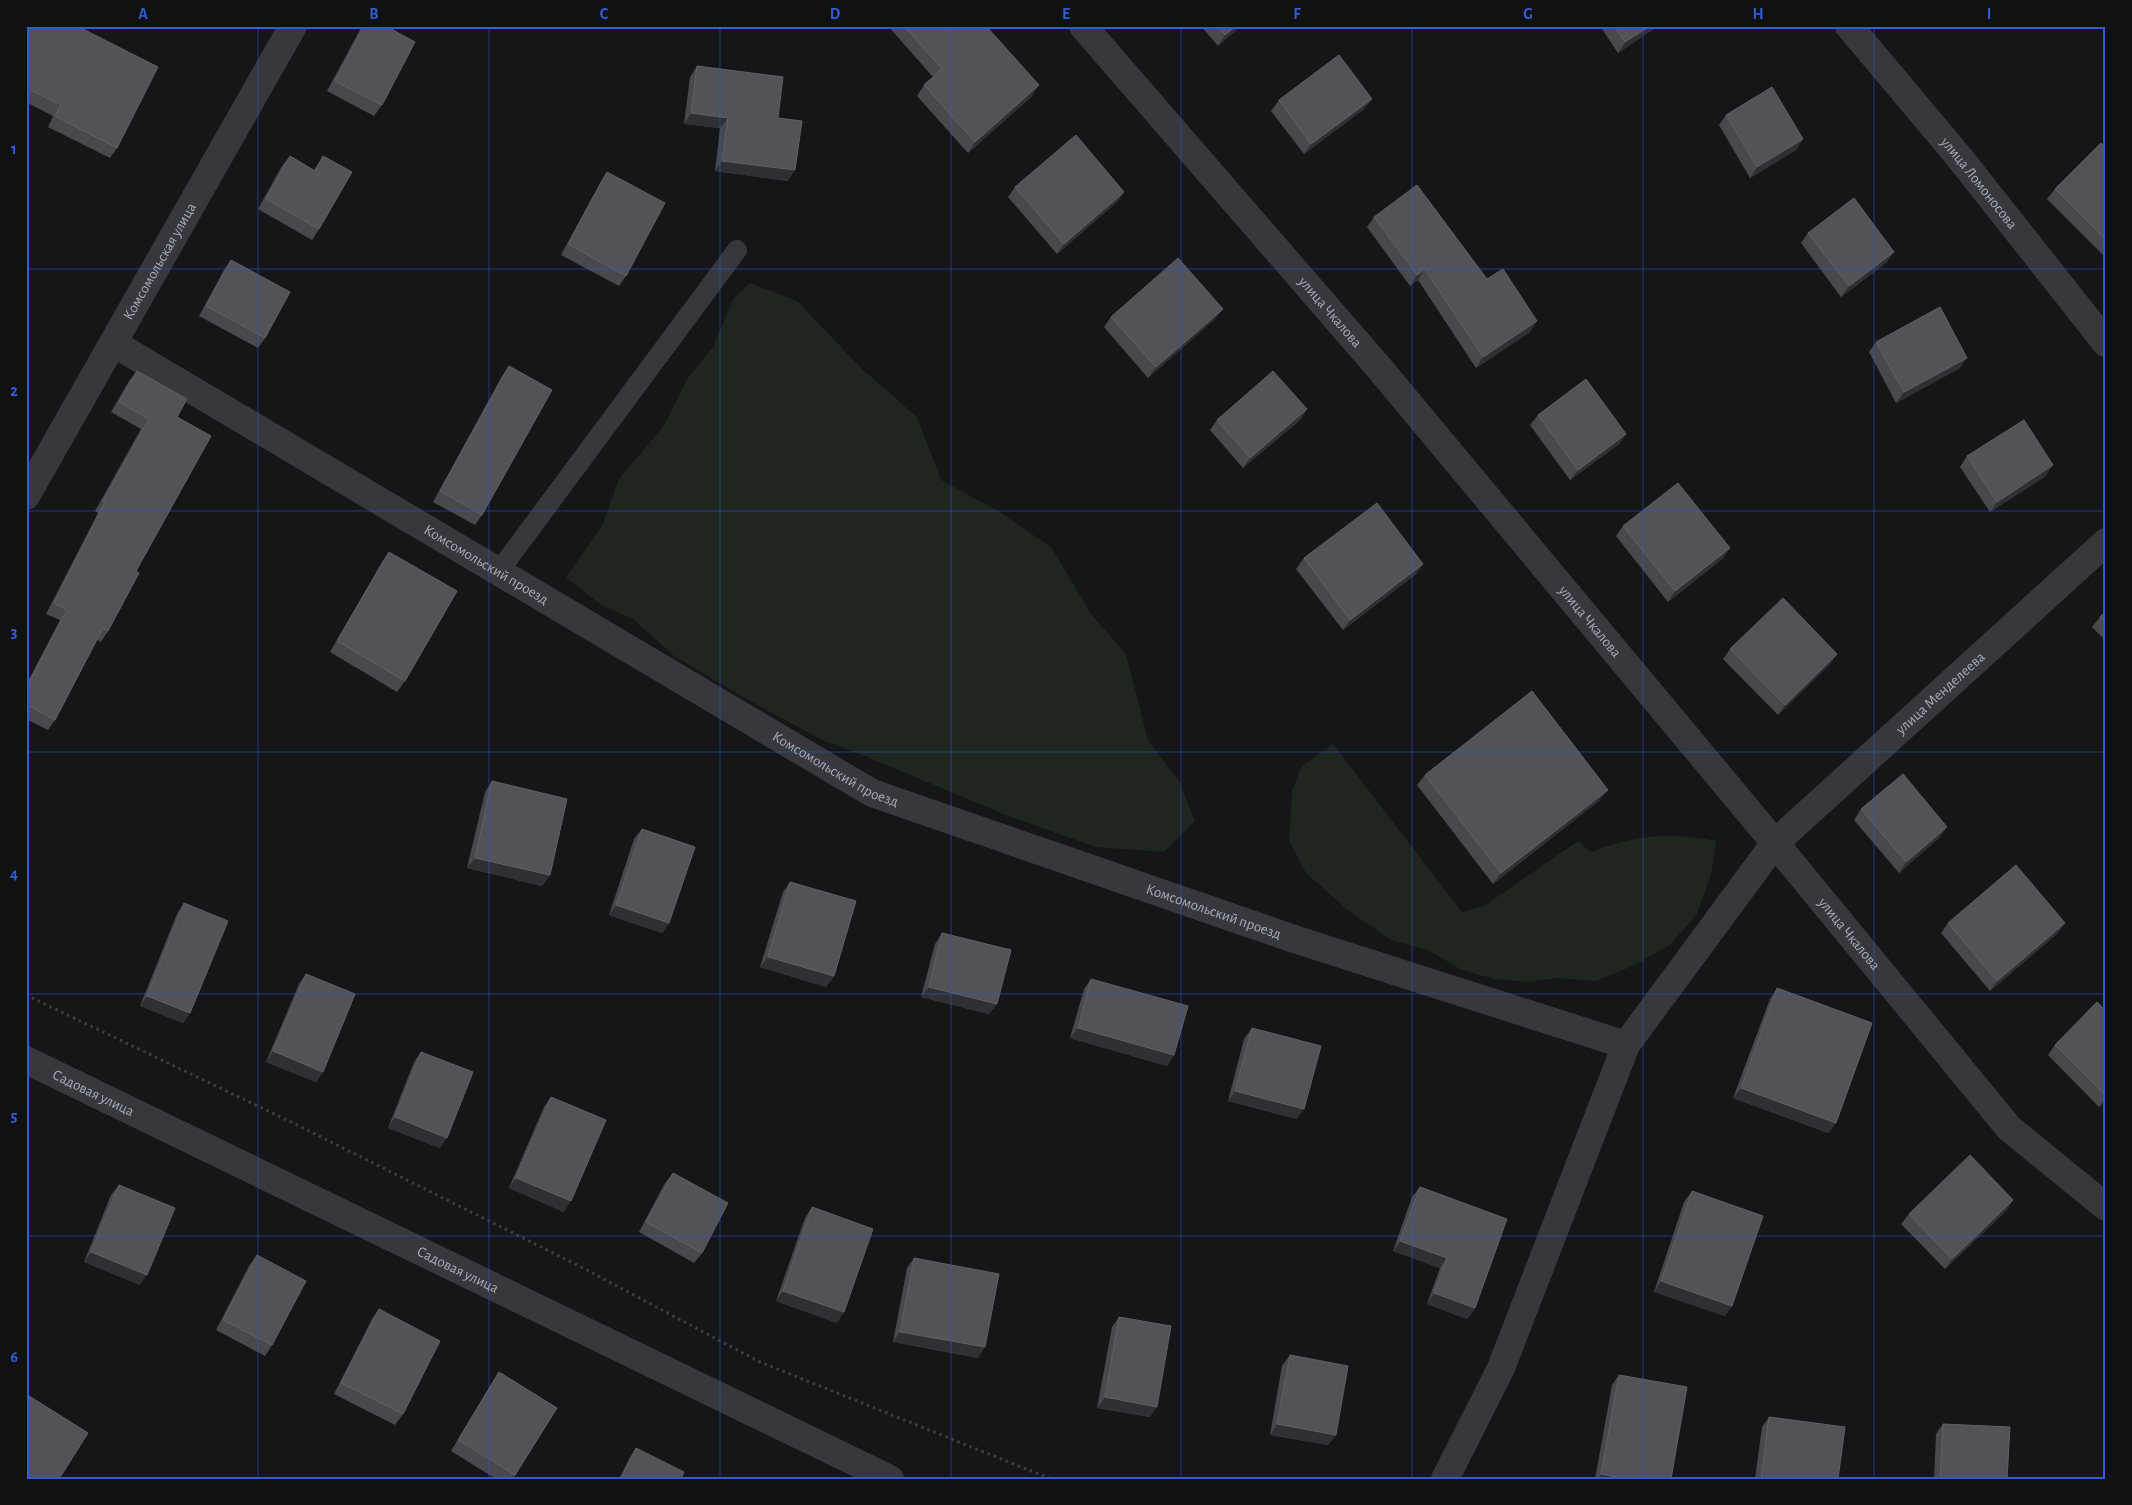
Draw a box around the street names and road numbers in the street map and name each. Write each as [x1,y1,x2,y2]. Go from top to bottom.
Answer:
street label: улица Ломоносова [1937,134,2020,232]
street label: Комсомольская улица [121,200,199,323]
street label: улица Чкалова [1295,273,1365,350]
street label: Комсомольский проезд [421,522,551,607]
street label: улица Чкалова [1555,582,1624,660]
street label: улица Менделеева [1893,649,1988,738]
street label: Комсомольский проезд [770,729,900,810]
street label: Комсомольский проезд [1144,881,1283,942]
street label: улица Чкалова [1815,894,1883,973]
street label: Садовая улица [50,1067,137,1119]
street label: Садовая улица [414,1244,501,1296]

